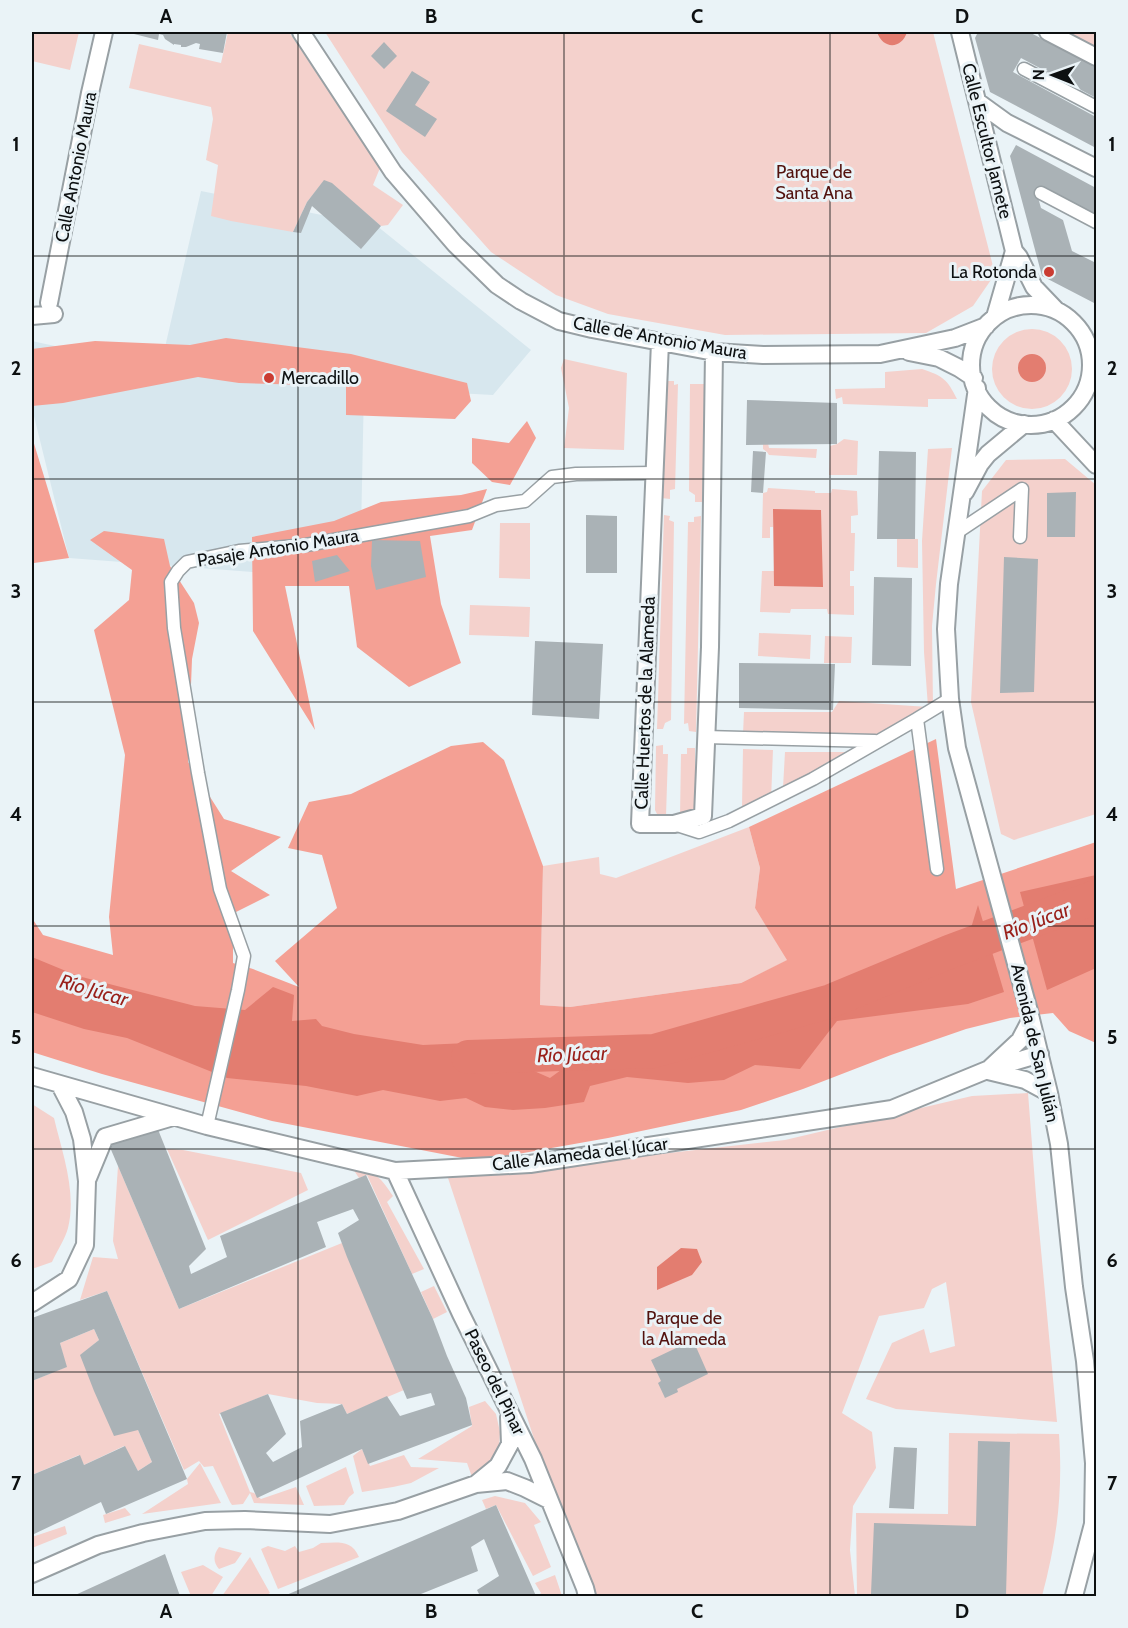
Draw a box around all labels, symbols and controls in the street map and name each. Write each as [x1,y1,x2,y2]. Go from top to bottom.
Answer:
text: A [160,4,173,28]
text: B [425,4,437,28]
text: C [691,4,703,28]
text: D [955,4,969,28]
north arrow [1023,45,1083,105]
street label: Calle Escultor Jamete [957,61,1017,221]
text: N [1029,69,1048,81]
street label: Calle Antonio Maura [51,90,101,244]
text: 1 [12,132,20,156]
text: 1 [1108,132,1116,156]
park label: Parque de Santa Ana [775,161,853,204]
place label: La Rotonda [950,261,1037,283]
marker: La Rotonda [1042,265,1056,279]
street label: Calle de Antonio Maura [571,312,749,364]
text: 2 [11,356,21,380]
text: 2 [1107,356,1117,380]
place label: Mercadillo [281,367,359,389]
marker: Mercadillo [262,371,276,385]
street label: Pasaje Antonio Maura [196,524,361,572]
text: 3 [11,579,21,603]
text: 3 [1107,579,1117,603]
street label: Calle Huertos de la Alameda [630,596,660,810]
text: 4 [10,802,22,826]
text: 4 [1106,802,1118,826]
water label: Río Júcar [999,897,1074,945]
street label: Avenida de San Julián [1006,962,1064,1124]
water label: Río Júcar [57,969,132,1011]
text: 5 [11,1025,21,1049]
text: 5 [1107,1025,1117,1049]
water label: Río Júcar [537,1041,608,1067]
street label: Calle Alameda del Júcar [491,1132,669,1176]
text: 6 [10,1248,22,1272]
text: 6 [1106,1248,1118,1272]
park label: Parque de la Alameda [642,1307,727,1350]
street label: Paseo del Pinar [460,1325,530,1439]
text: 7 [11,1471,22,1495]
text: 7 [1107,1471,1118,1495]
text: A [160,1599,173,1623]
text: B [425,1599,437,1623]
text: C [691,1599,703,1623]
text: D [955,1599,969,1623]

